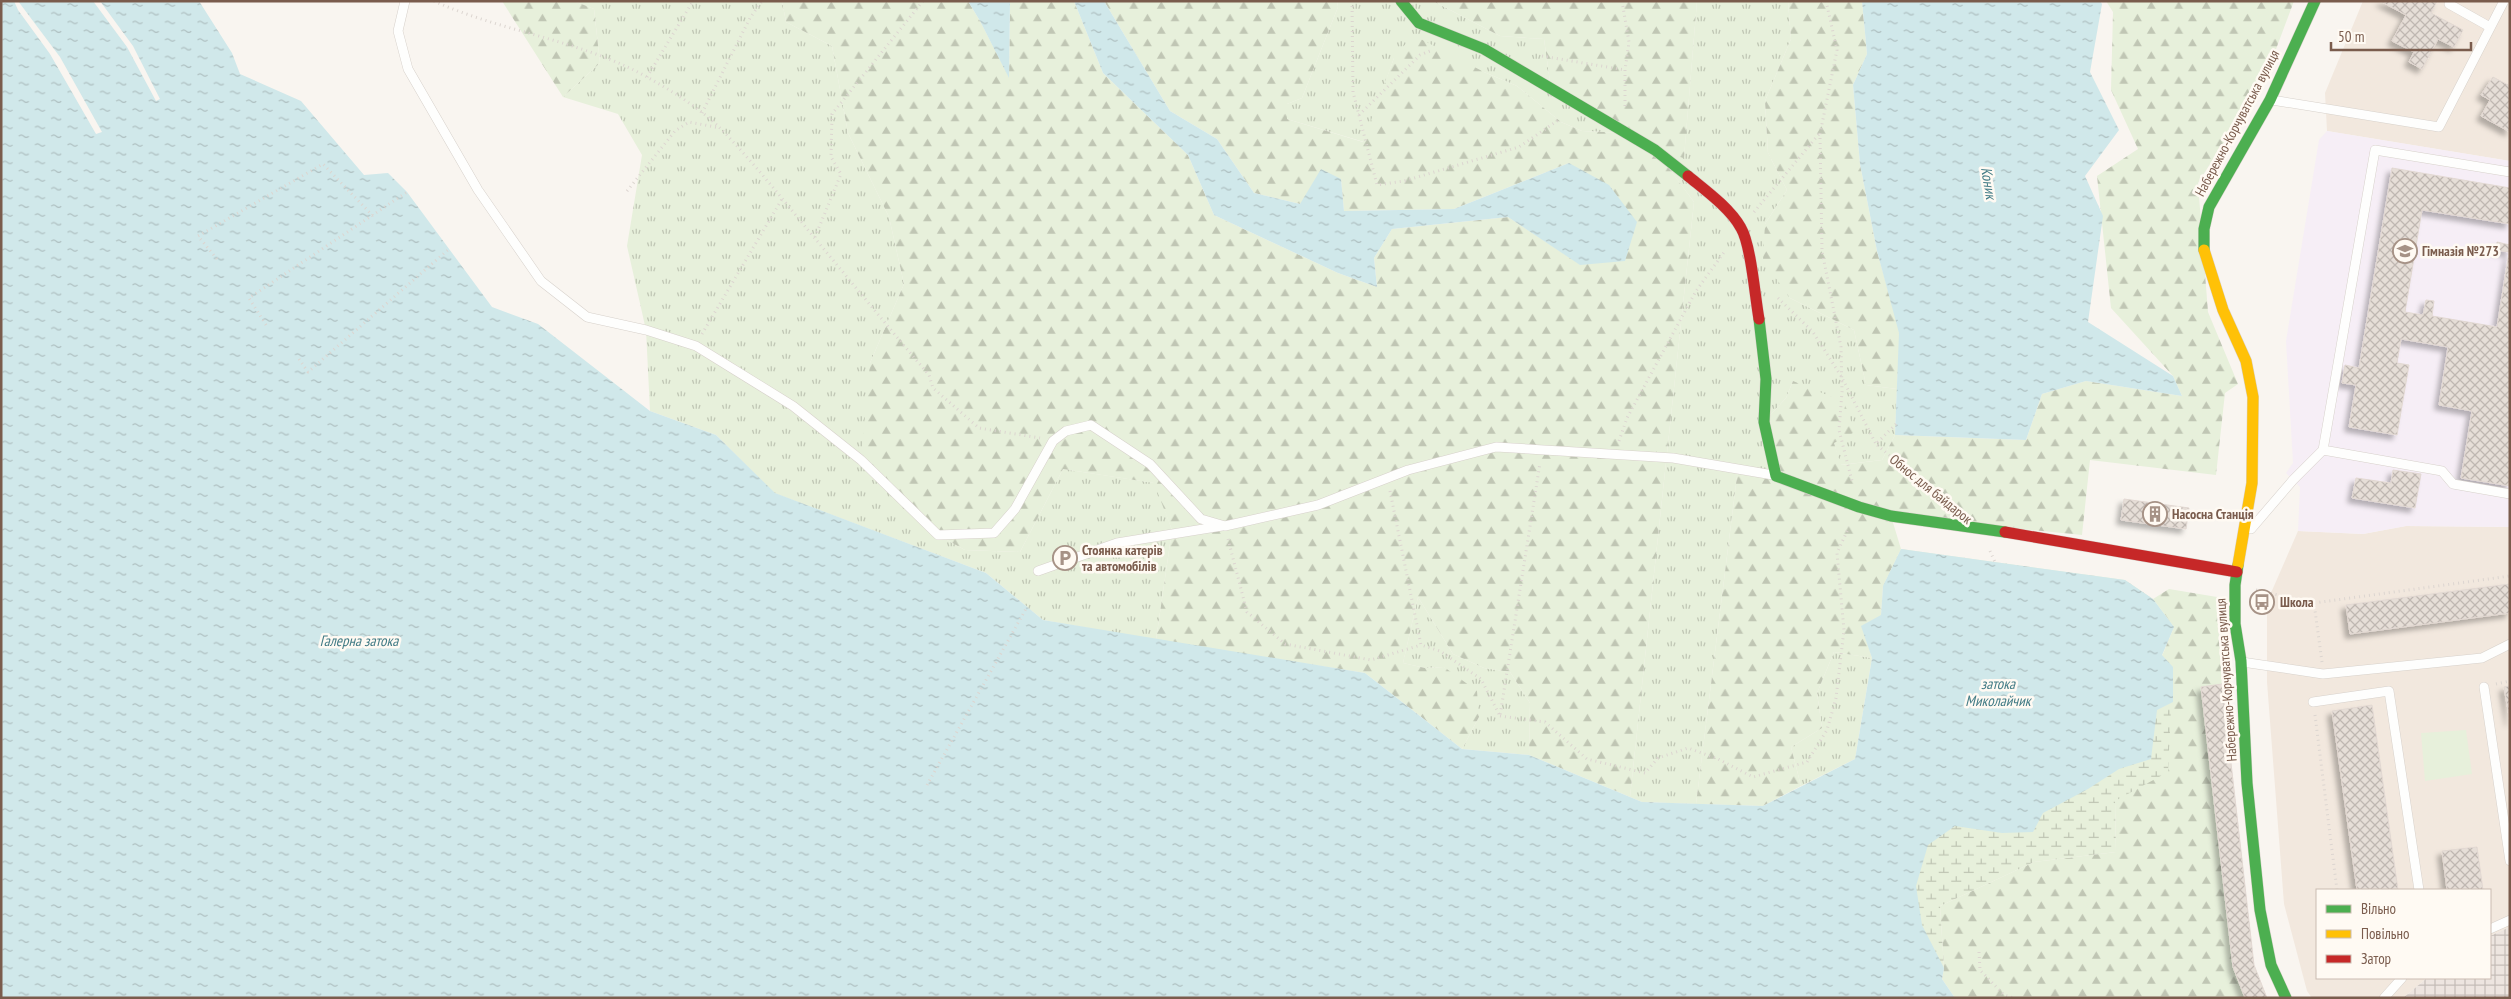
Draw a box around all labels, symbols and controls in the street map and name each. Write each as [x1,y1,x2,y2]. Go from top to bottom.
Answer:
scale bar [2331,20,2471,52]
text: 50 m [2338,27,2364,46]
street label: Набережно-Корчуватська вулиця [2191,47,2283,199]
water label: Коник [1977,166,2001,202]
school or university icon: Гімназія №273 [2392,238,2418,264]
place label: Гімназія №273 [2422,242,2499,260]
street label: Обнос для байдарок [1886,450,1977,528]
building icon: Насосна Станція [2142,501,2168,527]
place label: Насосна Станція [2172,505,2254,523]
place label: Стоянка катерів та автомобілів [1082,541,1163,575]
parking icon: Стоянка катерів та автомобілів [1052,545,1078,571]
bus stop icon: Школа [2249,589,2275,615]
place label: Школа [2280,593,2314,611]
street label: Набережно-Корчуватська вулиця [2211,598,2241,762]
water label: Галерна затока [320,631,399,650]
water label: затока Миколайчик [1965,674,2033,710]
legend [2316,889,2491,979]
text: Вільно [2361,899,2396,918]
text: Повільно [2361,924,2409,943]
text: Затор [2361,949,2391,968]

